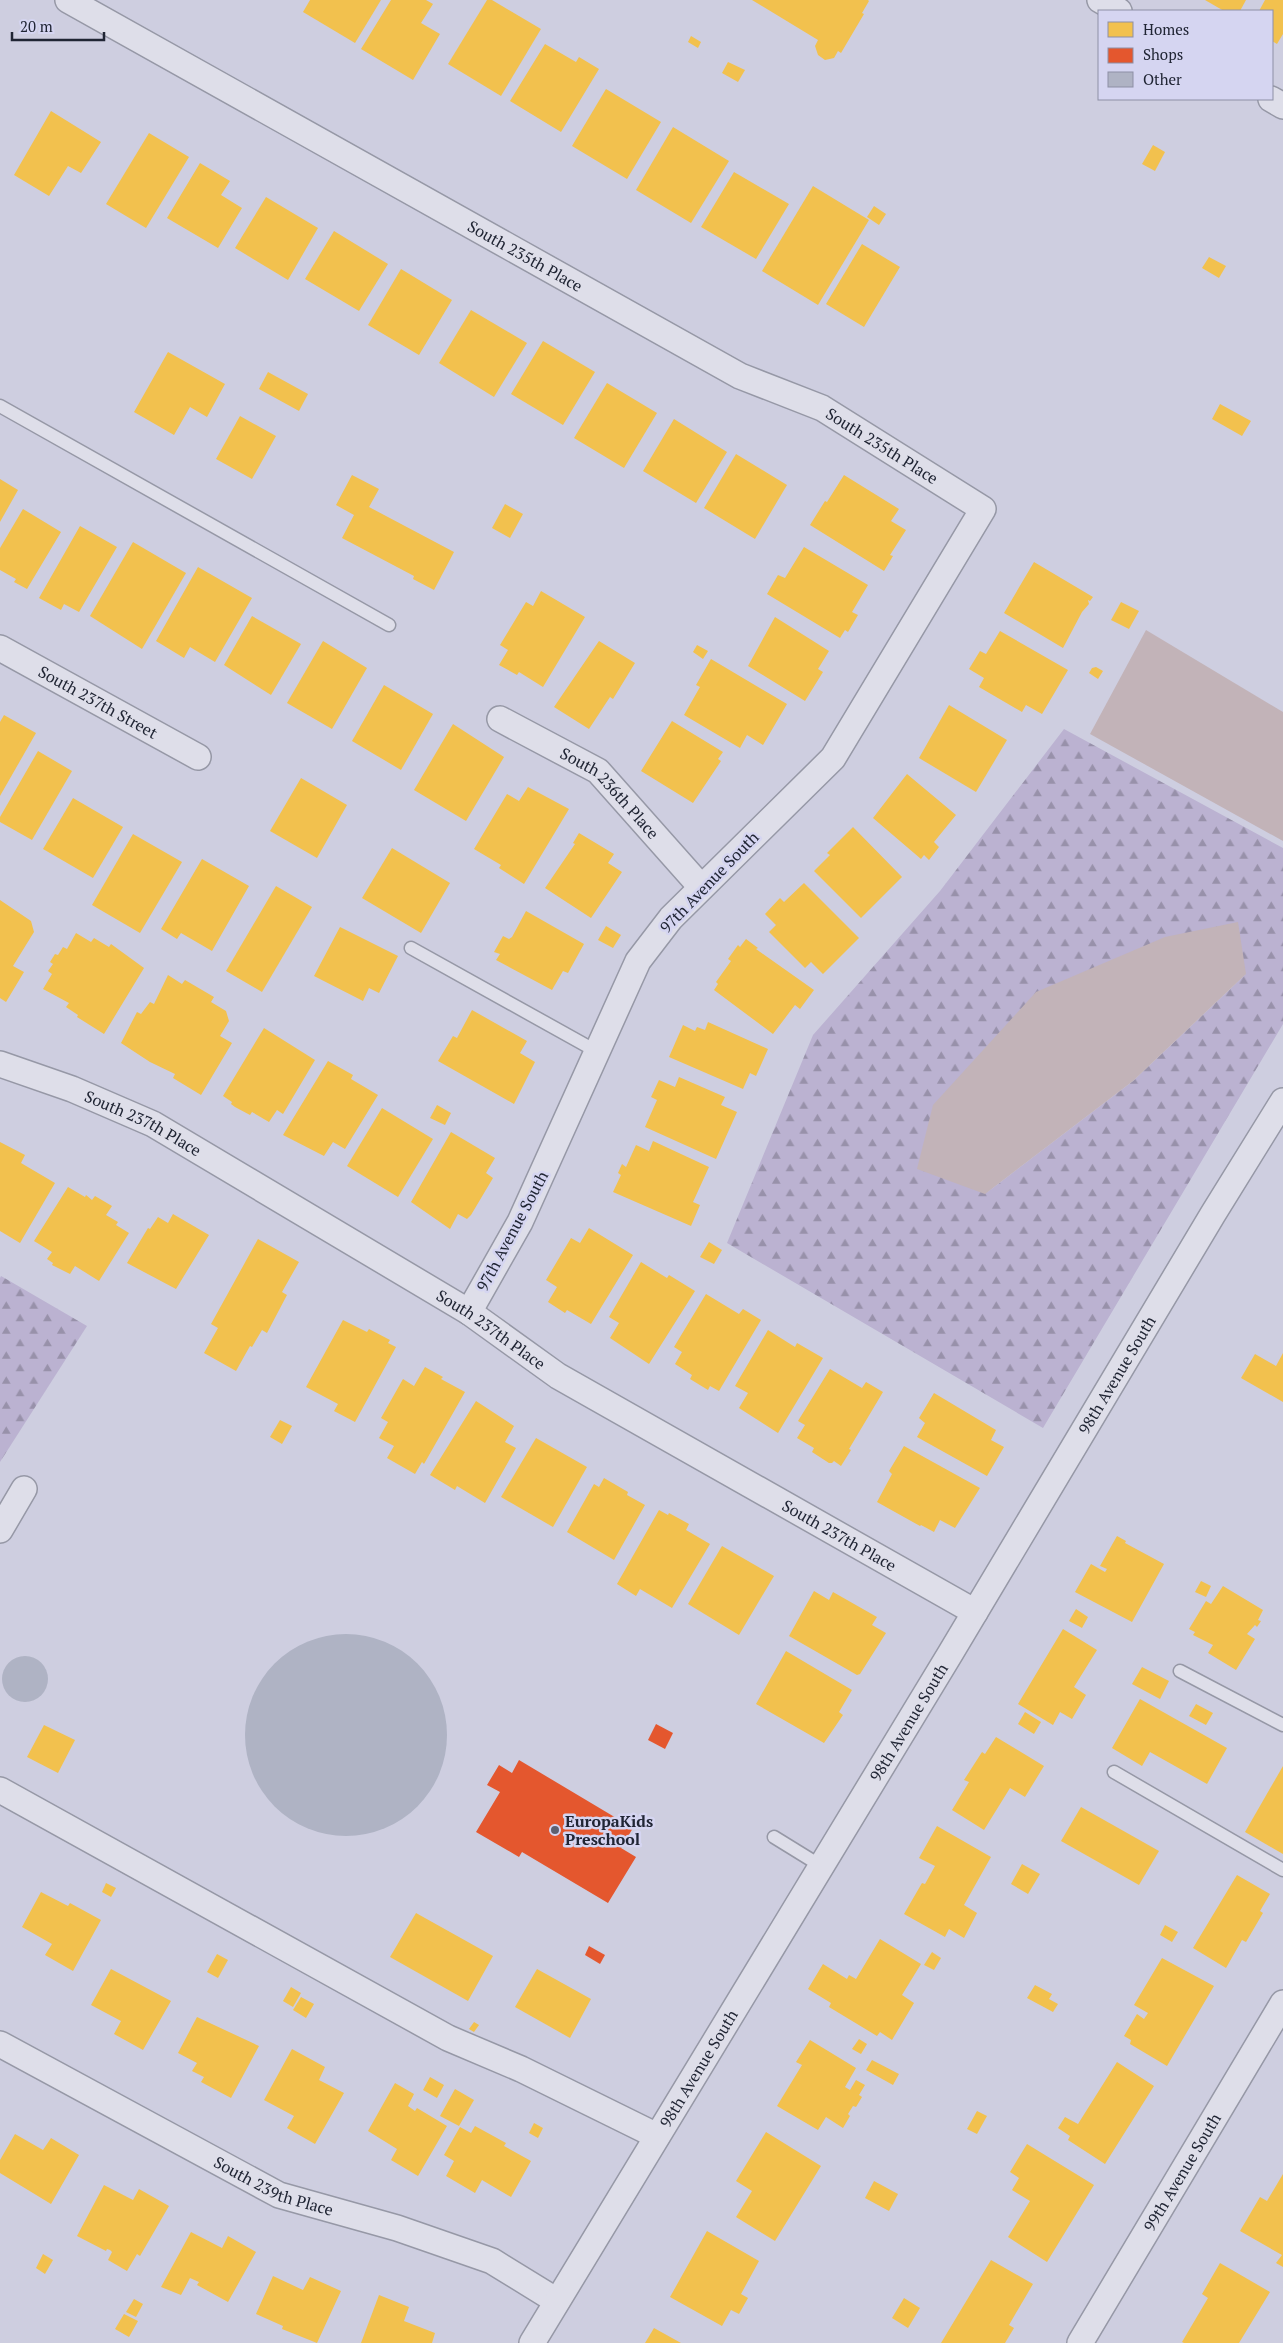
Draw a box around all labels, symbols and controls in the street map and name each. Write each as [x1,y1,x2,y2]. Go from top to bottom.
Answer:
scale bar [12,10,105,42]
legend [1098,10,1273,100]
text: 20 m [20,16,53,36]
text: Homes [1143,19,1189,39]
text: Shops [1143,44,1183,64]
text: Other [1143,69,1182,89]
street label: South 235th Place [464,215,587,297]
street label: South 235th Place [822,402,942,489]
street label: South 237th Street [35,660,162,744]
street label: South 236th Place [557,742,664,844]
street label: 97th Avenue South [655,826,764,938]
street label: South 237th Place [81,1085,205,1161]
street label: 97th Avenue South [471,1166,553,1295]
street label: South 237th Place [432,1284,550,1374]
street label: 98th Avenue South [1073,1311,1161,1438]
street label: South 237th Place [778,1494,900,1576]
street label: 98th Avenue South [864,1659,953,1785]
place label: EuropaKids Preschool [565,1810,653,1850]
marker: EuropaKids Preschool [549,1824,561,1836]
street label: 98th Avenue South [654,2005,743,2132]
street label: 99th Avenue South [1138,2108,1226,2235]
street label: South 239th Place [210,2151,336,2221]

